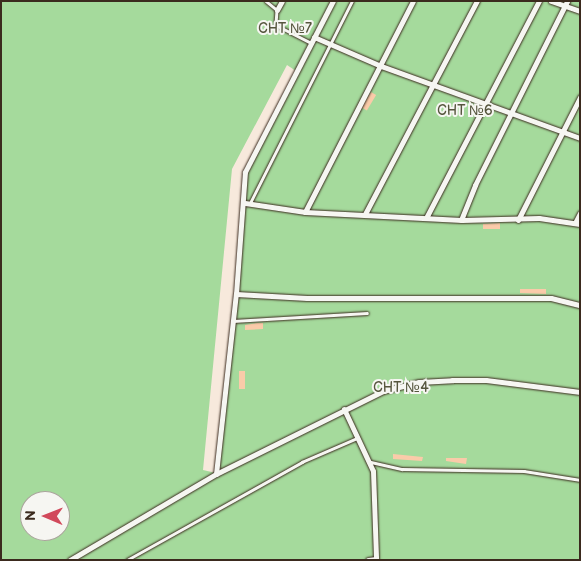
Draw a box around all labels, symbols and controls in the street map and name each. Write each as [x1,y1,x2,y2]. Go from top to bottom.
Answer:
park label: СНТ №7 [258,21,312,37]
park label: СНТ №6 [437,103,493,119]
park label: СНТ №4 [373,380,429,396]
north arrow [20,491,70,541]
text: N [22,510,39,521]

